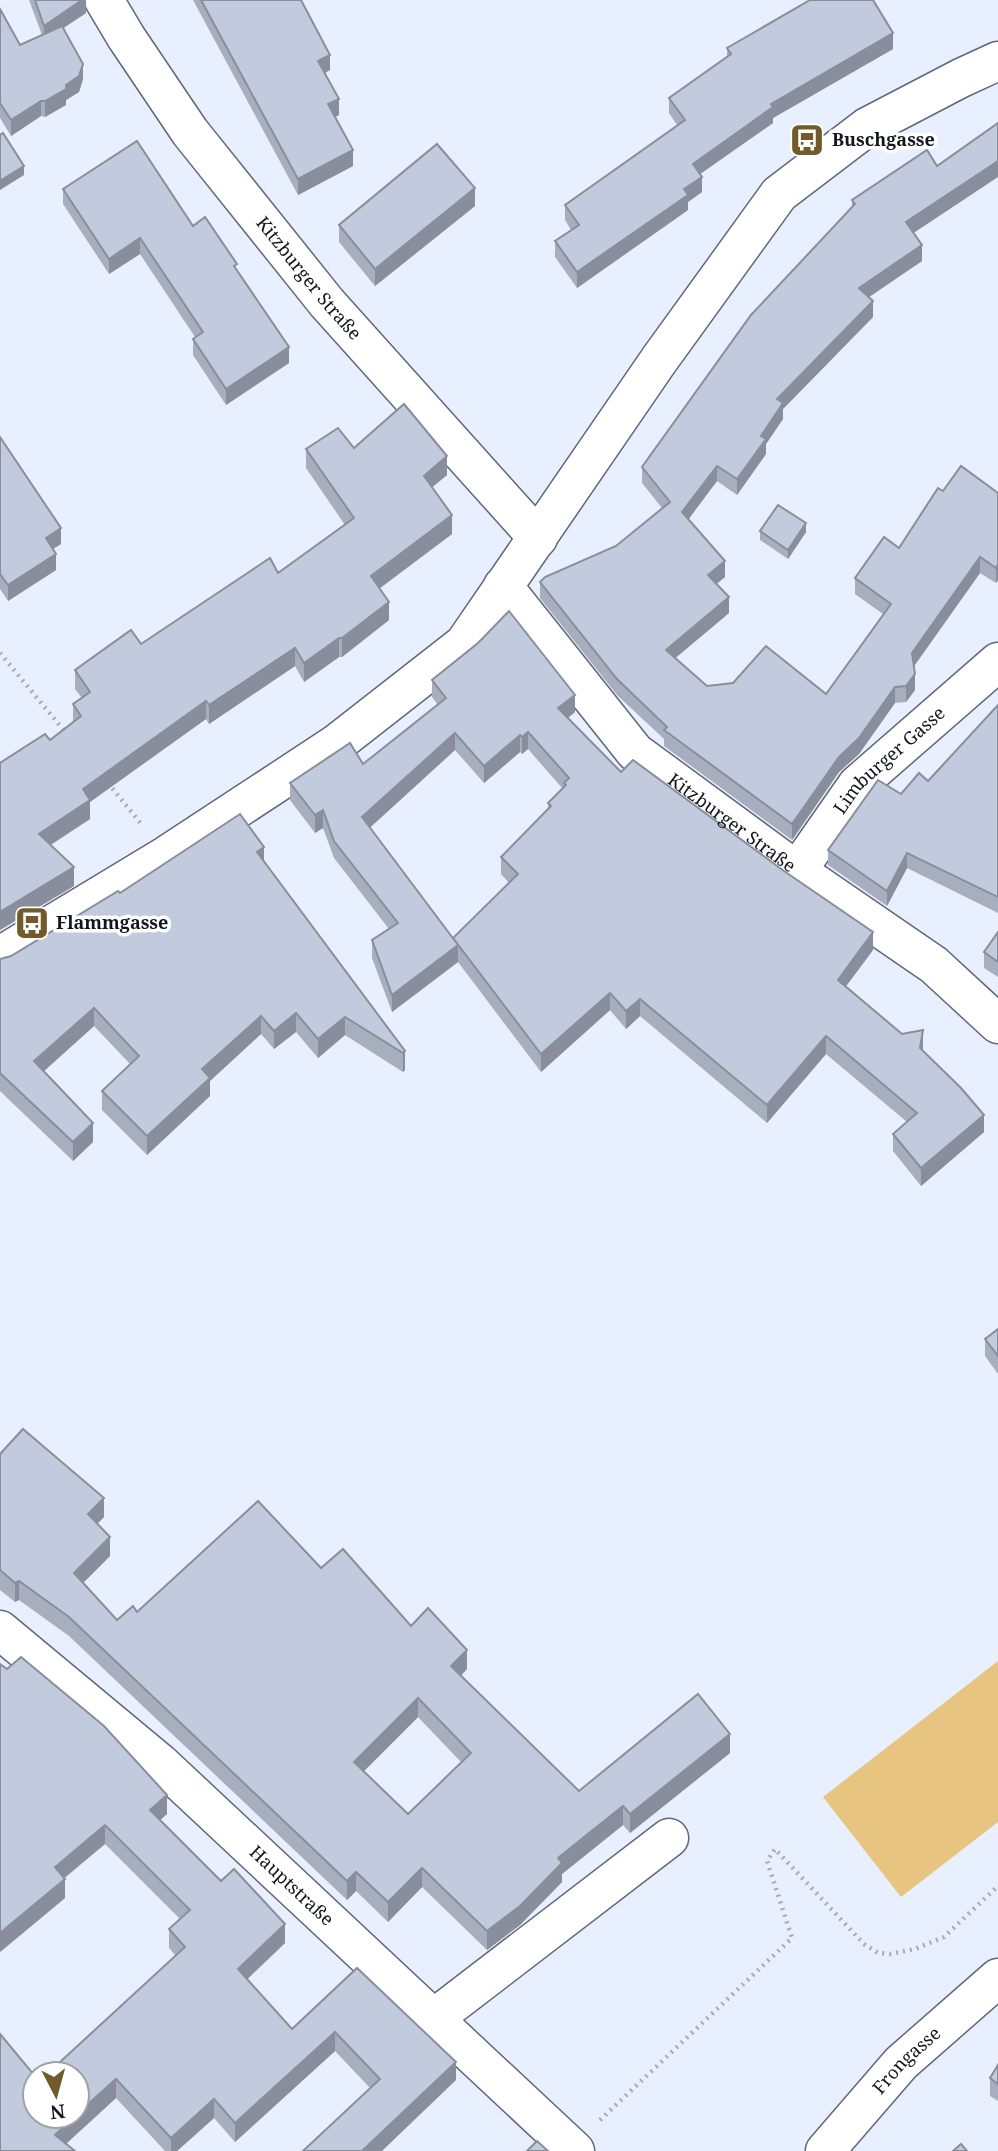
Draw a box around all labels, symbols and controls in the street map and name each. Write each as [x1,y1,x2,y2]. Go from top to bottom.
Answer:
bus stop icon: Buschgasse [788,121,826,159]
place label: Buschgasse [832,127,935,151]
street label: Kitzburger Straße [251,211,367,344]
street label: Limburger Gasse [827,701,950,818]
street label: Kitzburger Straße [663,767,801,877]
bus stop icon: Flammgasse [13,904,51,942]
place label: Flammgasse [56,910,168,934]
street label: Hauptstraße [245,1840,340,1931]
street label: Frongasse [867,2021,945,2099]
north arrow [21,2060,91,2130]
text: N [49,2098,67,2126]

